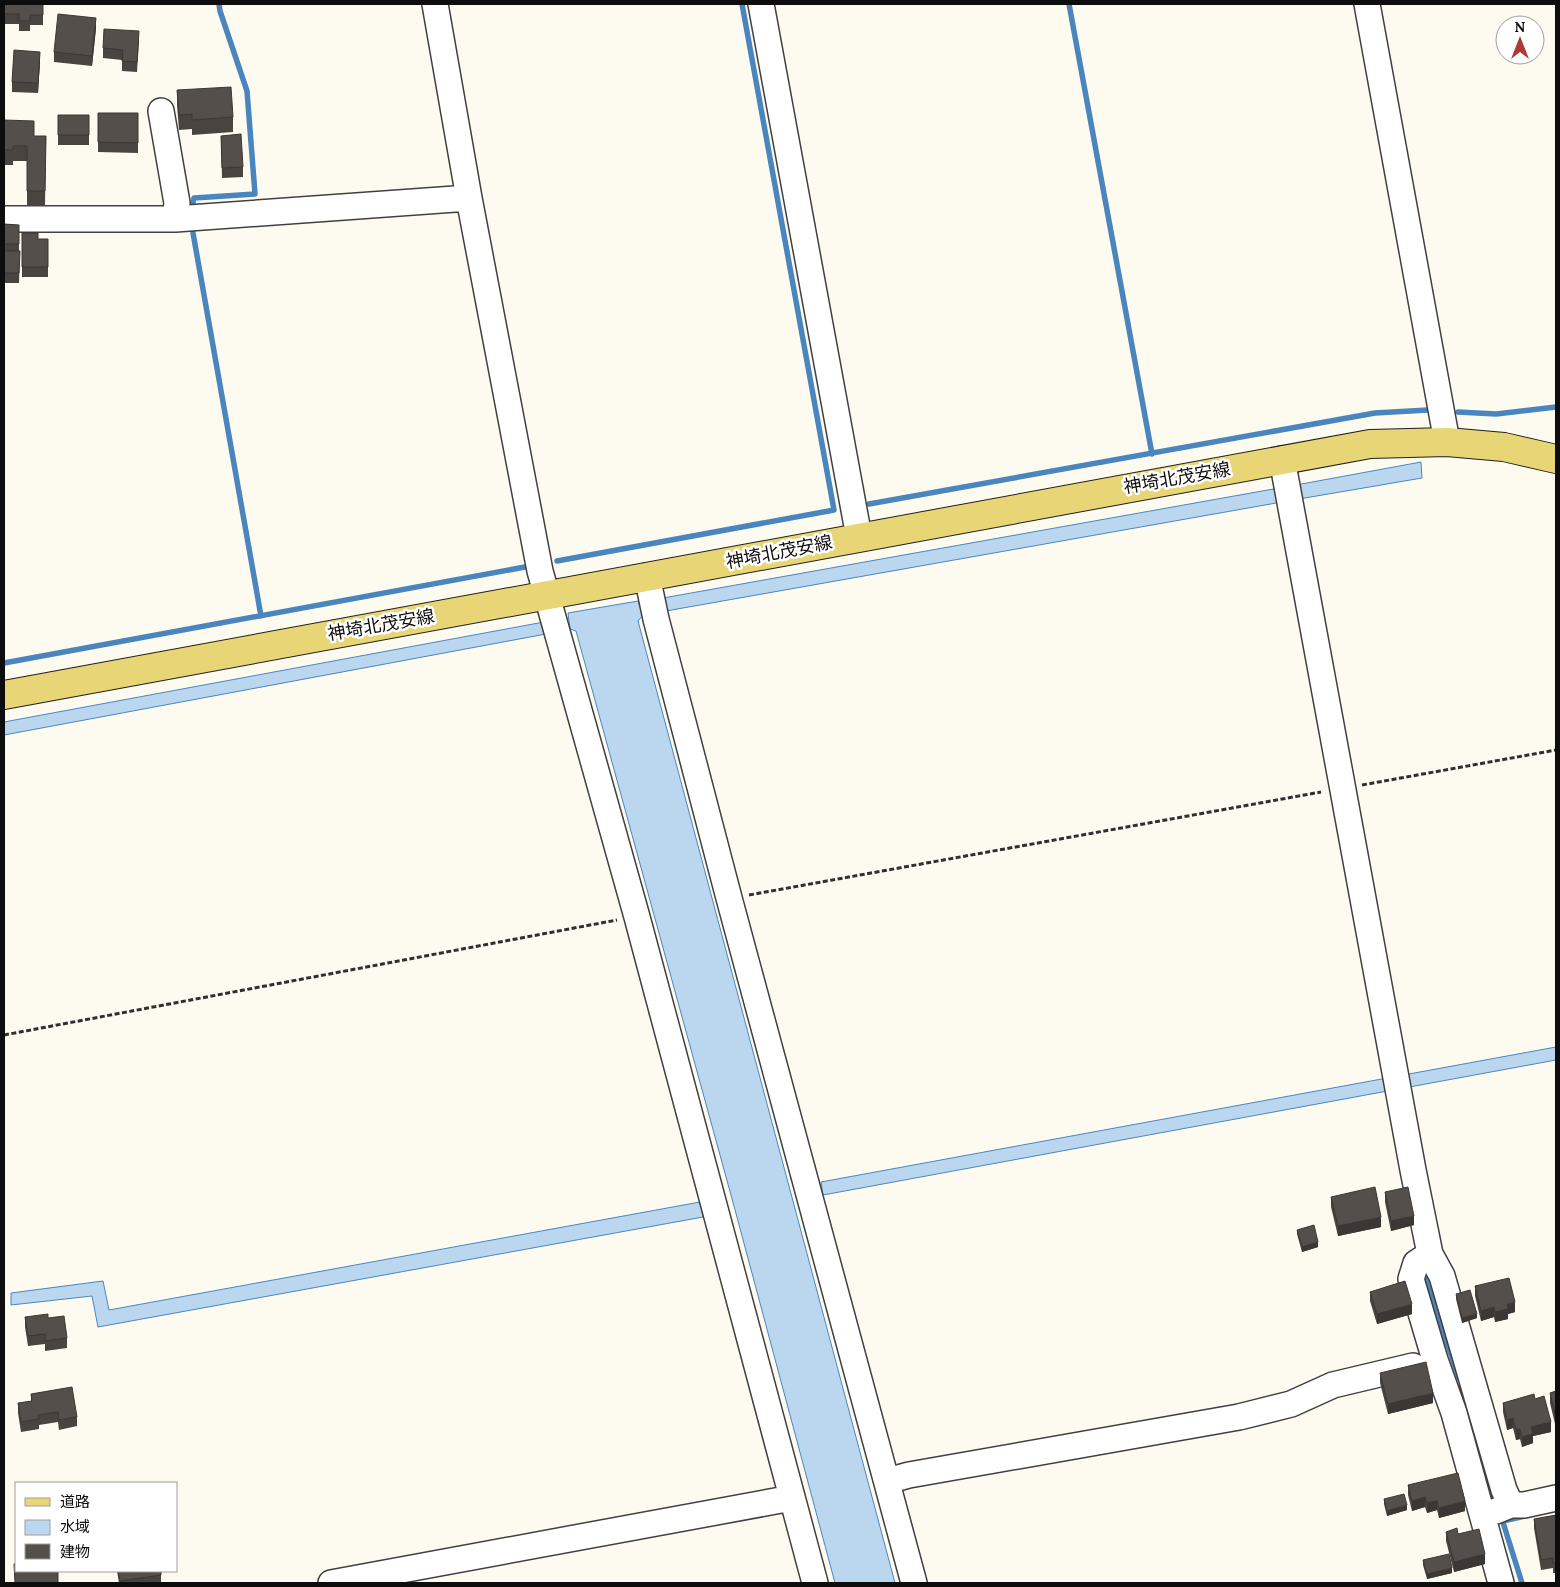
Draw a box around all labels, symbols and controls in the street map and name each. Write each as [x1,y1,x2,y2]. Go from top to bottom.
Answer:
north arrow [1495,15,1545,65]
text: N [1515,18,1526,36]
street label: 神埼北茂安線 [1122,457,1232,498]
street label: 神埼北茂安線 [724,530,834,573]
street label: 神埼北茂安線 [326,604,436,645]
legend [15,1482,178,1572]
text: 道路 [60,1492,90,1511]
text: 水域 [60,1517,90,1536]
text: 建物 [60,1542,90,1561]

